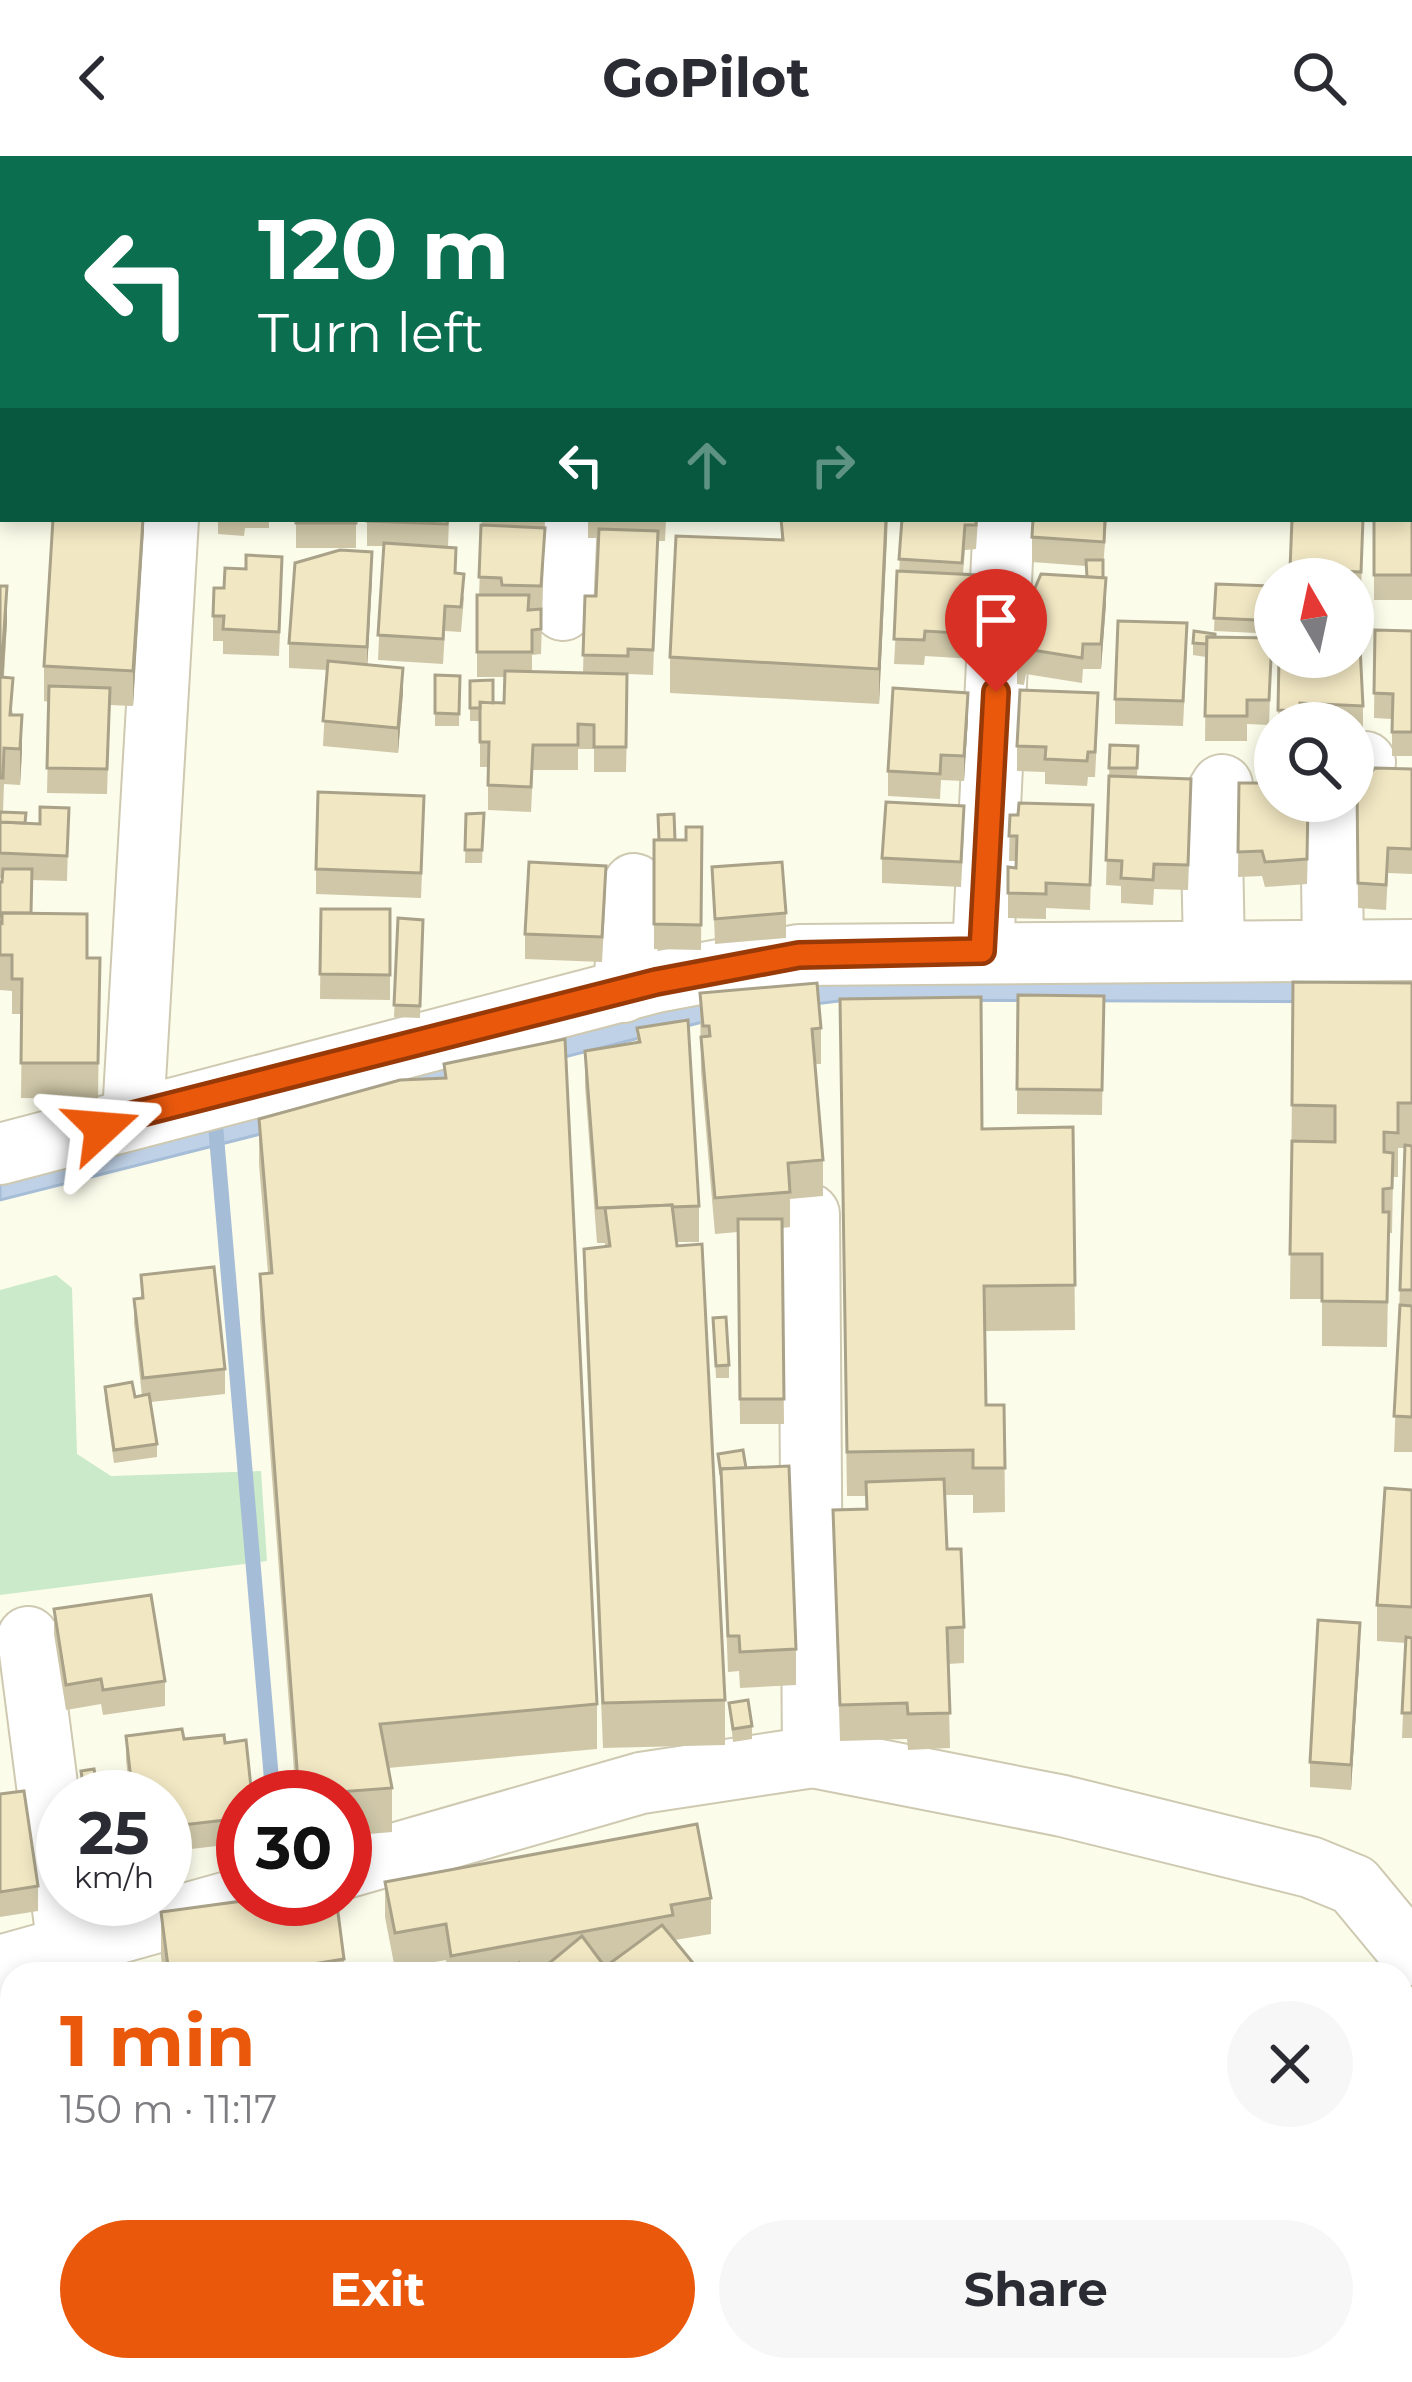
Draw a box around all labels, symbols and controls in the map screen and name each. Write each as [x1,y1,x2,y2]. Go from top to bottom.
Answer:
icon: back [60,45,126,111]
text: GoPilot [602,45,810,111]
icon: search [1286,45,1352,111]
text: 120 m [258,198,509,300]
icon: left [60,204,216,360]
text: Turn left [258,300,484,366]
icon: left [548,432,614,498]
icon: ahead [674,432,740,498]
icon: right [800,432,866,498]
north arrow [1254,558,1374,678]
map controls [1254,558,1374,822]
pin [945,569,1047,692]
icon: arrive [963,587,1029,653]
button: search [1254,702,1374,822]
position arrow [39,1065,165,1191]
speed limit sign: 30 [216,1770,372,1926]
text: 25 [78,1796,150,1869]
text: km/h [74,1859,154,1896]
text: 1 min [60,1996,256,2084]
button: close [1227,2001,1353,2127]
text: 150 m · 11:17 [60,2085,277,2133]
button: Exit [60,2220,695,2358]
button: Share [719,2220,1353,2358]

